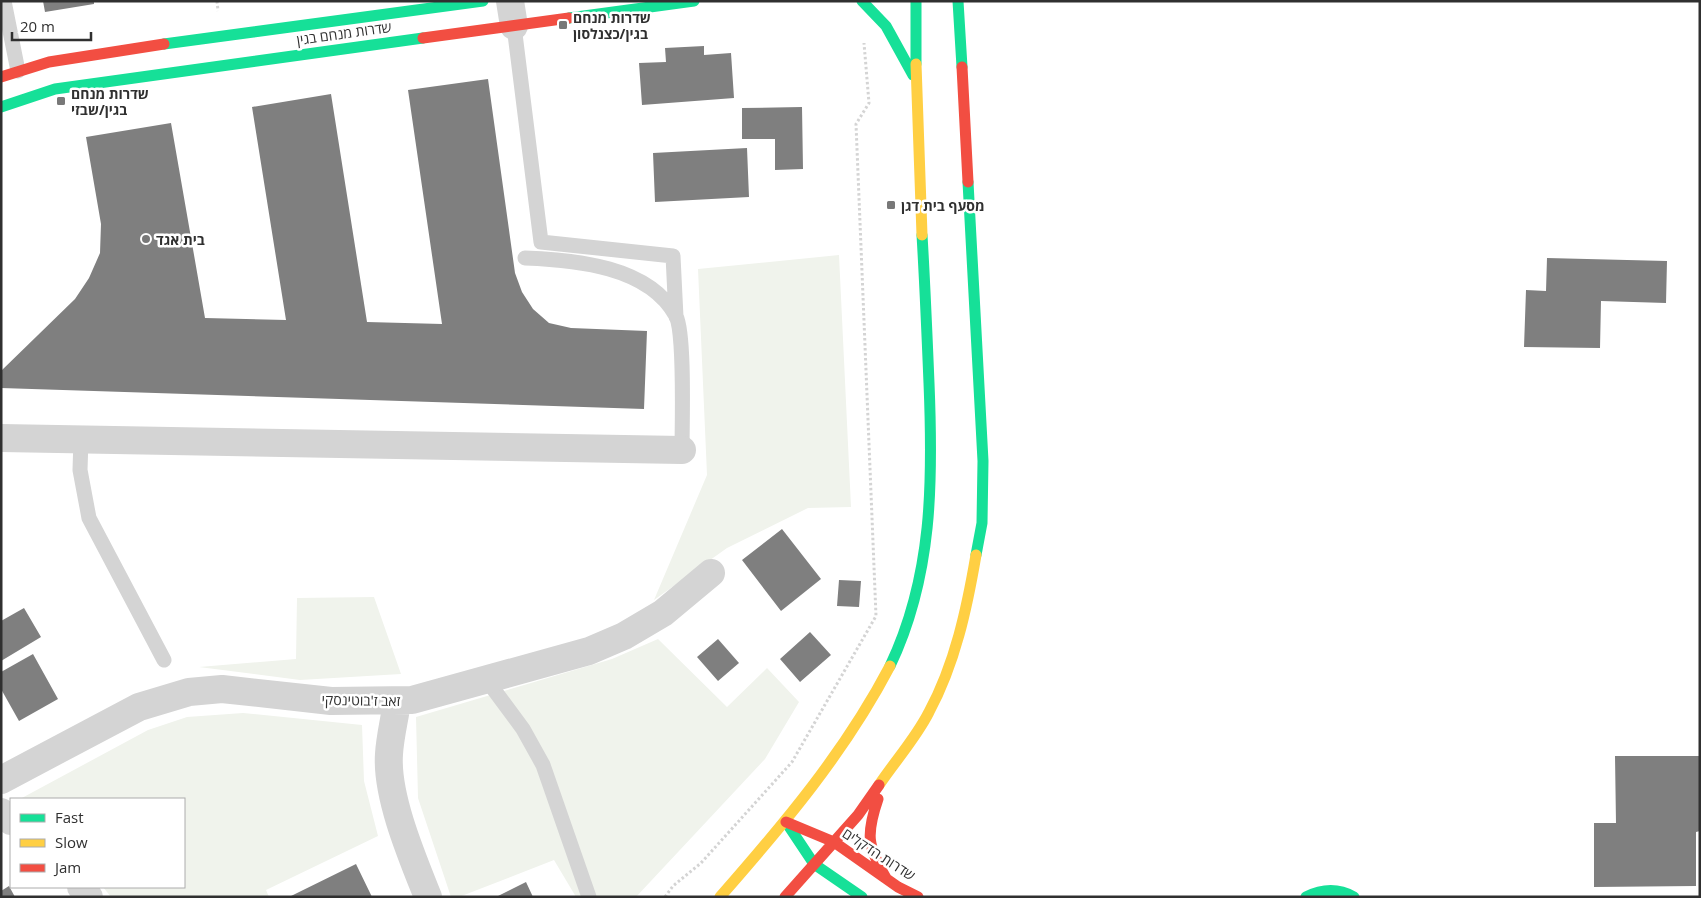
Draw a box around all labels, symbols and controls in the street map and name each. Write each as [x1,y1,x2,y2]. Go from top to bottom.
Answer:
place label: שדרות מנחם בגין/כצנלסון [573,8,651,43]
scale bar [12,10,91,42]
text: 20 m [20,16,55,36]
street label: שדרות מנחם בגין [295,17,393,49]
marker: שדרות מנחם בגין/כצנלסון [557,19,569,31]
place label: שדרות מנחם בגין/שבזי [71,84,149,119]
marker: שדרות מנחם בגין/שבזי [55,95,67,107]
place label: מסעף בית דגן [901,196,985,215]
marker: מסעף בית דגן [885,199,897,211]
place label: בית אגד [156,230,205,249]
marker: בית אגד [140,233,152,245]
street label: זאב ז'בוטינסקי [321,690,401,710]
legend [10,798,185,888]
text: Fast [55,807,84,827]
street label: שדרות הדקלים [839,823,919,885]
text: Slow [55,832,88,852]
text: Jam [53,857,81,877]

